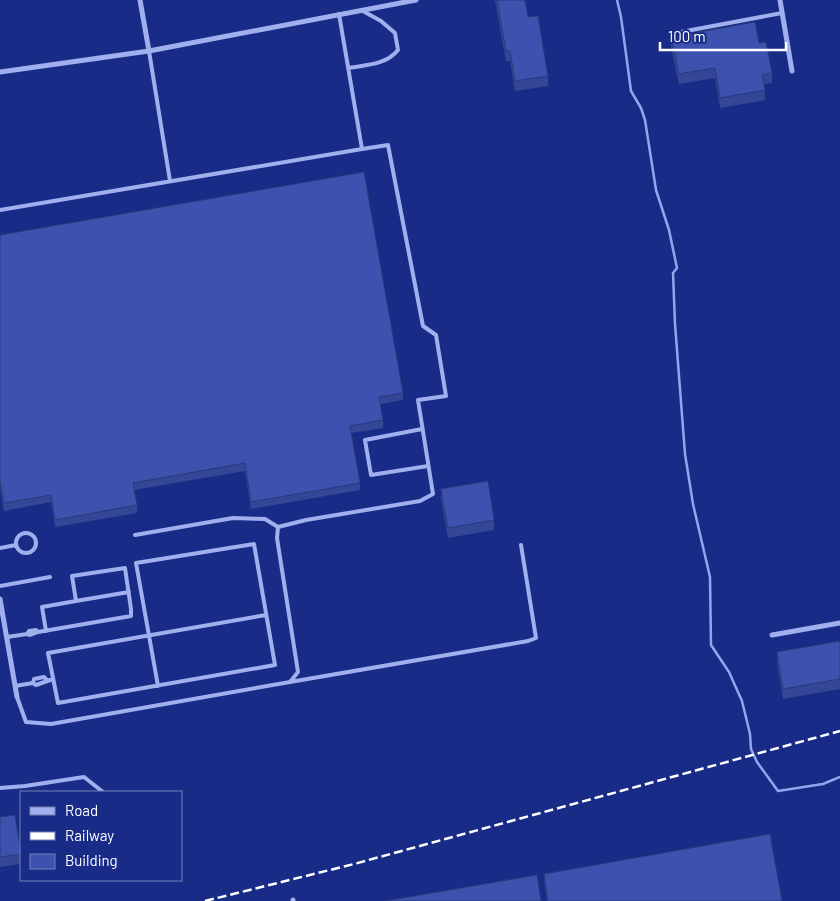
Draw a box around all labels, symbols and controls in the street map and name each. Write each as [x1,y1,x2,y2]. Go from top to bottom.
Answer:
scale bar [660,20,786,52]
text: 100 m [668,27,706,45]
legend [20,791,182,881]
text: Road [65,801,98,819]
text: Railway [65,826,114,844]
text: Building [65,851,118,869]

